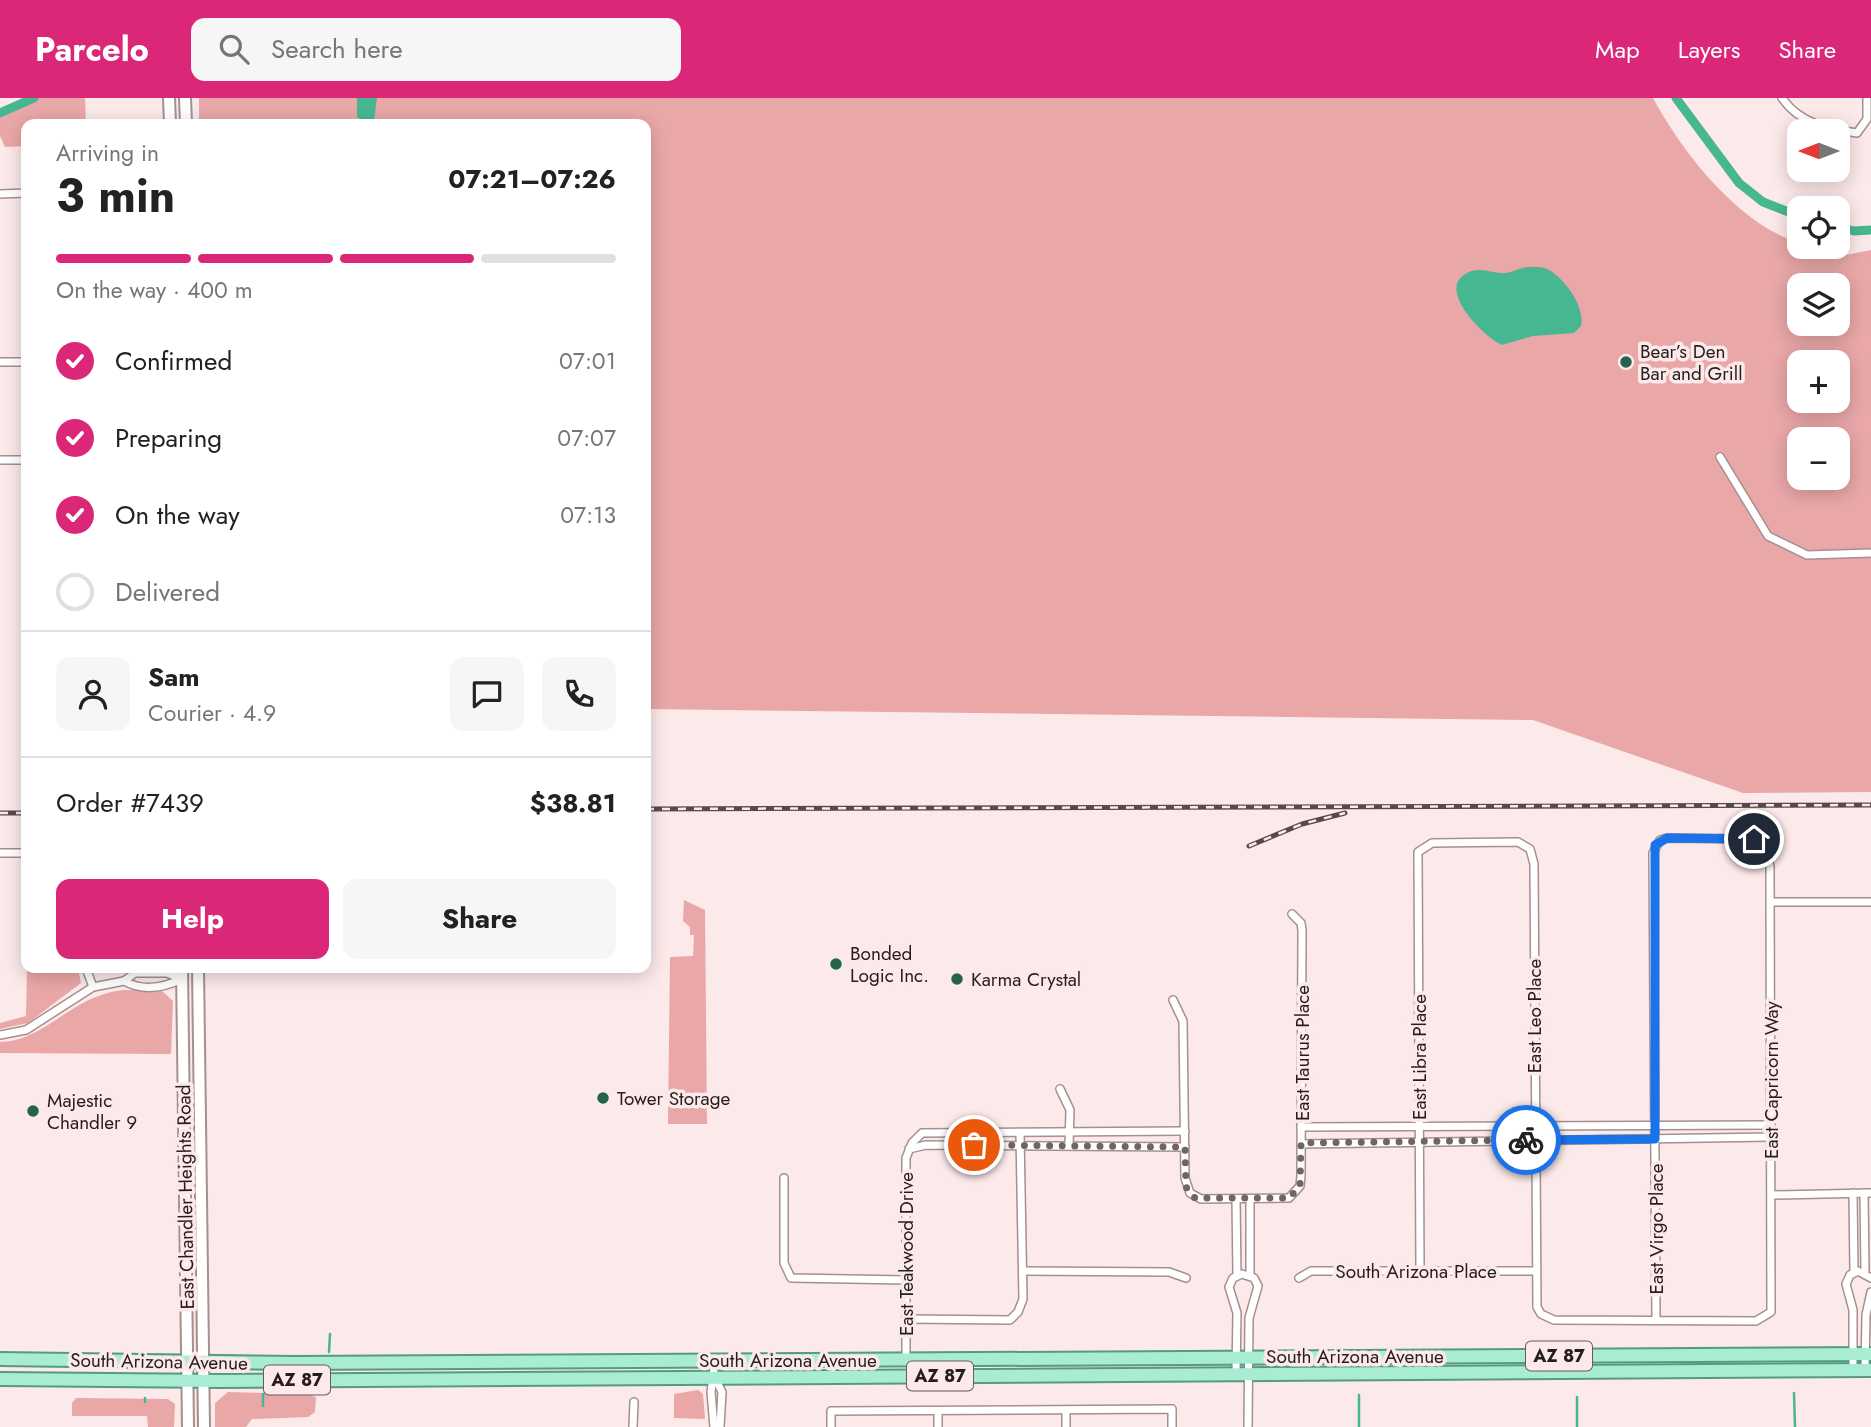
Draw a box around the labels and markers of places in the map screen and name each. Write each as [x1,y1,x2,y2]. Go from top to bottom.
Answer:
place label: Bear’s Den Bar and Grill [1640,338,1743,387]
marker: Bear’s Den Bar and Grill [1618,354,1634,370]
pin [1724,809,1784,869]
place label: Bonded Logic Inc. [850,940,929,989]
marker: Bonded Logic Inc. [828,956,844,972]
place label: Karma Crystal [971,966,1081,993]
marker: Karma Crystal [949,971,965,987]
place label: Tower Storage [617,1085,730,1112]
place label: Majestic Chandler 9 [47,1087,137,1136]
marker: Tower Storage [595,1090,611,1106]
marker: Majestic Chandler 9 [25,1103,41,1119]
pin [944,1115,1004,1175]

